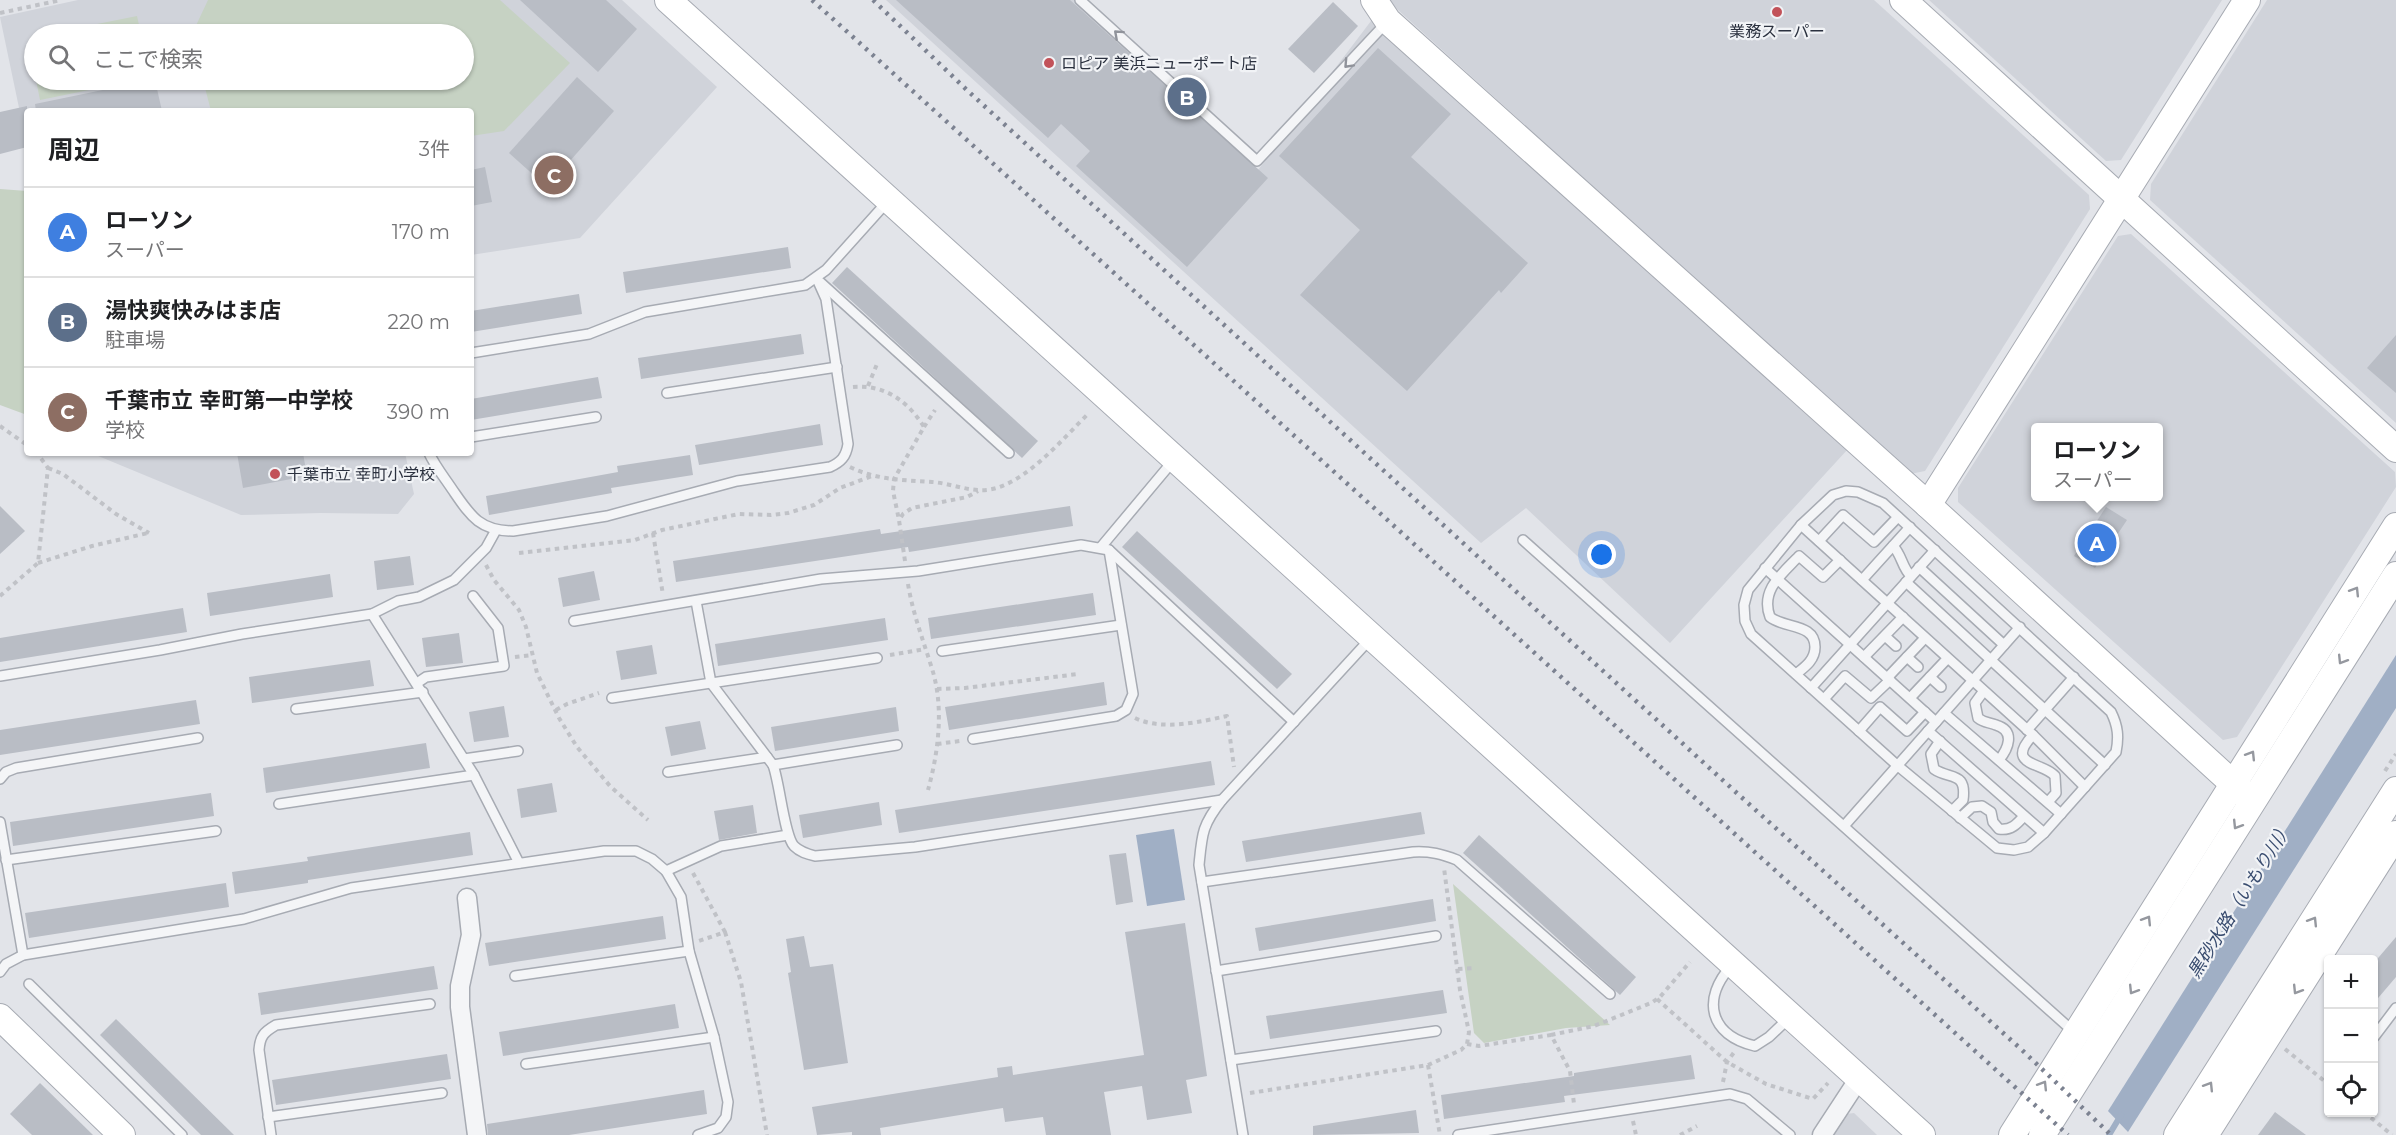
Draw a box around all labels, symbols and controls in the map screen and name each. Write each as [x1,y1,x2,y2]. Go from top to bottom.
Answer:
marker: 業務スーパー [1770,5,1784,19]
place label: 業務スーパー [1729,22,1825,41]
search box [24,24,474,90]
one-way arrow [1114,30,1125,41]
icon: search [45,41,78,74]
text: ここで検索 [93,46,203,73]
place label: ロピア 美浜ニューポート店 [1061,54,1257,73]
marker: ロピア 美浜ニューポート店 [1042,56,1056,70]
one-way arrow [1344,57,1355,68]
pin: B [1168,74,1206,120]
text: 周辺 [48,134,100,166]
text: 3件 [419,137,450,161]
pin: C [534,152,574,198]
text: ローソン [105,207,193,234]
text: A [60,220,75,244]
text: 170 m [392,220,450,244]
text: スーパー [105,238,185,262]
text: 湯快爽快みはま店 [105,297,281,324]
text: B [60,310,75,334]
text: 220 m [388,310,450,334]
text: 駐車場 [105,328,165,352]
text: 千葉市立 幸町第一中学校 [105,387,353,414]
text: C [60,400,75,424]
text: 390 m [387,400,450,424]
text: 学校 [105,418,145,442]
popup [2031,423,2163,501]
text: ローソン [2053,437,2141,464]
place label: 千葉市立 幸町小学校 [287,465,435,484]
marker: 千葉市立 幸町小学校 [268,467,282,481]
text: スーパー [2053,468,2133,492]
pin: A [2078,520,2116,566]
your location [1587,540,1616,569]
one-way arrow [2348,587,2359,598]
one-way arrow [2338,653,2349,664]
one-way arrow [2243,751,2254,762]
water label: 黒砂水路（いもり川） [2183,818,2297,982]
one-way arrow [2234,818,2245,829]
one-way arrow [2139,916,2150,927]
one-way arrow [2306,917,2318,927]
map controls [2324,955,2378,1117]
button: + [2324,955,2378,1009]
one-way arrow [2130,983,2141,994]
one-way arrow [2293,984,2305,994]
button: − [2324,1009,2378,1063]
button: locate [2324,1063,2378,1117]
one-way arrow [2035,1081,2046,1092]
one-way arrow [2201,1082,2213,1092]

